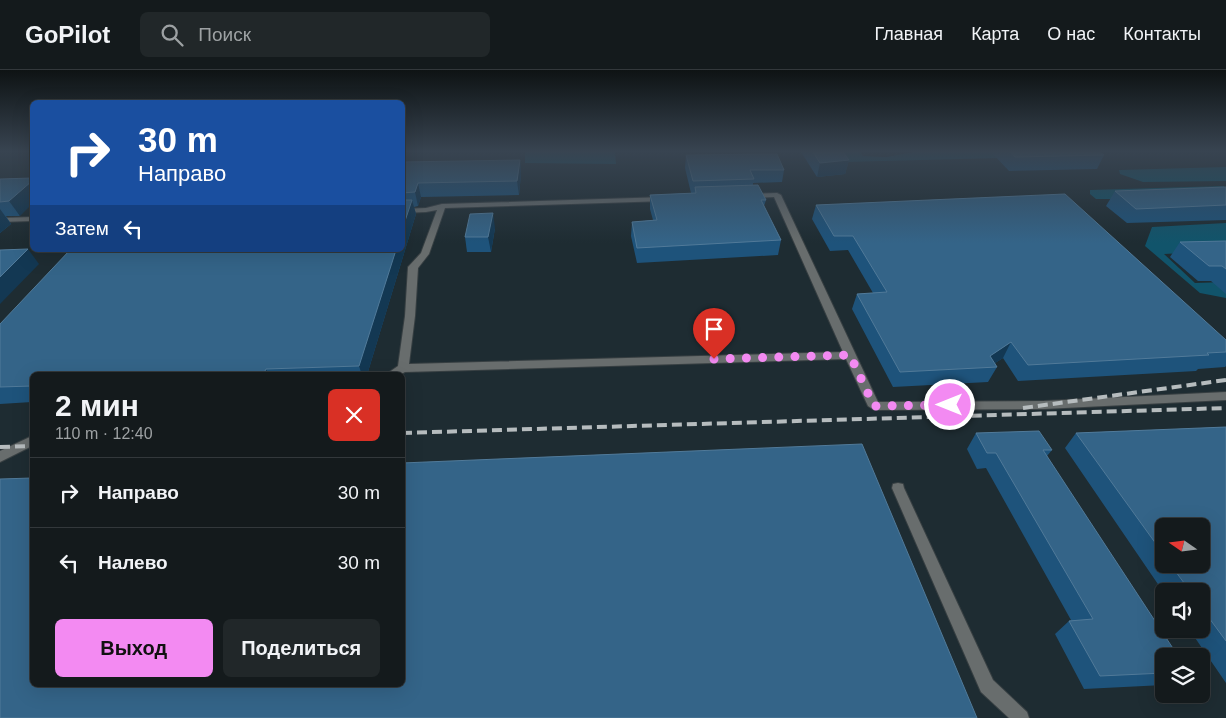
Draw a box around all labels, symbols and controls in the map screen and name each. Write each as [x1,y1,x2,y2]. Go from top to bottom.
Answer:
search box [140,12,490,57]
text: GoPilot [25,21,110,48]
icon: search [158,21,186,49]
text: Поиск [198,24,251,45]
text: Главная [875,24,943,44]
text: Карта [971,24,1019,44]
text: О нас [1047,24,1095,44]
text: Контакты [1123,24,1201,44]
icon: right [55,120,120,185]
text: 30 m [138,120,218,159]
text: Направо [138,161,226,186]
icon: left [119,215,147,243]
text: Затем [55,218,109,239]
pin [693,308,735,359]
icon: arrive [700,315,728,343]
position arrow [923,378,975,430]
text: 2 мин [55,389,139,422]
button: close [328,389,380,441]
text: 110 m · 12:40 [55,425,153,442]
icon: right [55,479,83,507]
text: Направо [98,482,179,503]
text: 30 m [338,482,380,503]
north arrow [1155,518,1210,572]
map controls [1155,518,1210,703]
icon: left [55,549,83,577]
text: Налево [98,552,168,573]
text: 30 m [338,552,380,573]
button: sound [1155,583,1210,638]
button: Выход [55,619,213,677]
button: Поделиться [223,619,380,677]
button: layers [1155,648,1210,703]

